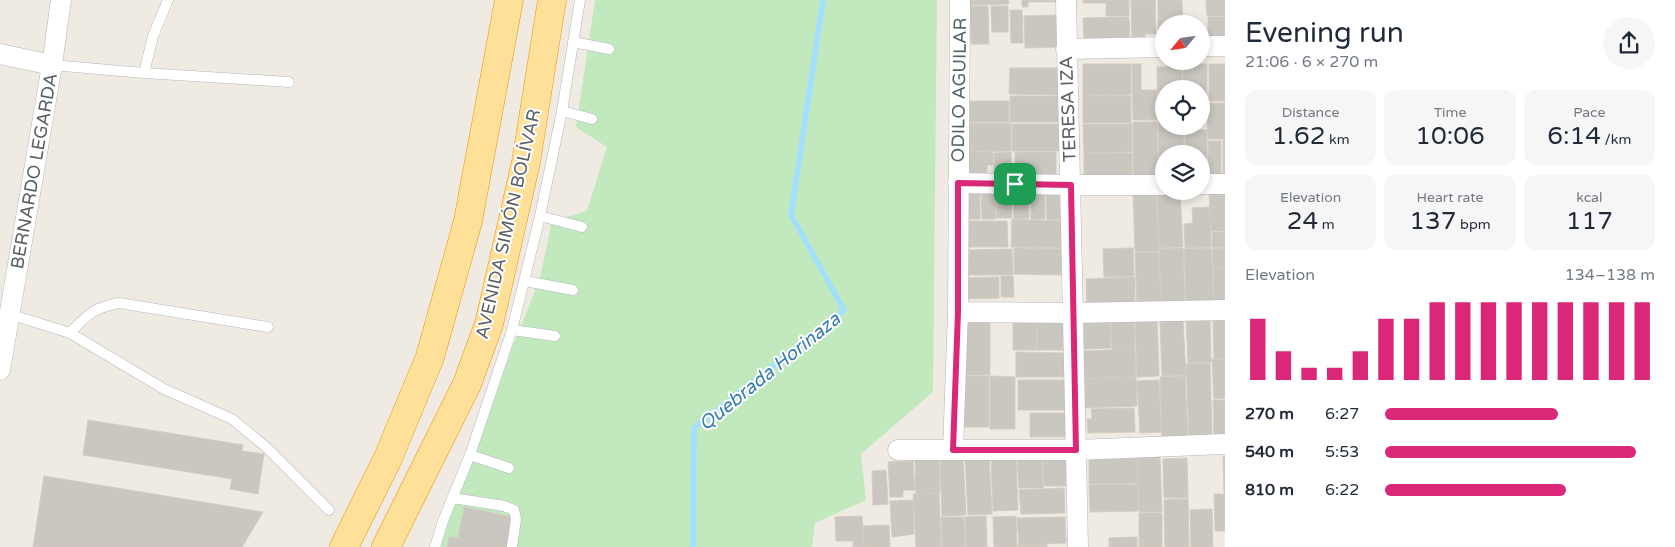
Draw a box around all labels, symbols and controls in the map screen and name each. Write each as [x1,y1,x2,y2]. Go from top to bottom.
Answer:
north arrow [1155,15,1210,70]
map controls [1155,15,1210,200]
text: Evening run [1245,16,1404,50]
street label: ODILO AGUILAR [947,17,971,163]
button: share [1603,17,1655,69]
text: 21:06 · 6 × 270 m [1245,52,1378,72]
street label: TERESA IZA [1055,56,1081,162]
street label: BERNARDO LEGARDA [6,71,62,271]
button: locate [1155,80,1210,135]
text: Distance [1282,104,1339,121]
text: Time [1434,104,1466,121]
text: Pace [1573,104,1605,121]
street label: AVENIDA SIMÓN BOLÍVAR [471,107,545,341]
text: 1.62 [1272,121,1325,151]
text: 10:06 [1415,121,1485,151]
text: 6:14 [1547,121,1601,151]
text: km [1325,131,1350,148]
text: /km [1601,131,1631,148]
button: layers [1155,145,1210,200]
pin [994,163,1036,205]
icon: arrive [1001,170,1029,198]
text: Elevation [1280,189,1341,206]
text: Heart rate [1417,189,1483,206]
text: kcal [1576,189,1602,206]
text: 24 [1287,206,1318,236]
text: 137 [1409,206,1456,236]
text: 117 [1566,206,1613,236]
text: m [1318,216,1335,233]
text: bpm [1456,216,1491,233]
text: Elevation [1245,265,1315,285]
text: 134–138 m [1565,265,1655,285]
water label: Quebrada Horinaza [695,307,846,435]
text: 270 m [1245,404,1294,424]
text: 6:27 [1325,404,1359,424]
text: 540 m [1245,442,1294,462]
text: 5:53 [1325,442,1359,462]
text: 810 m [1245,480,1294,500]
text: 6:22 [1325,480,1359,500]

